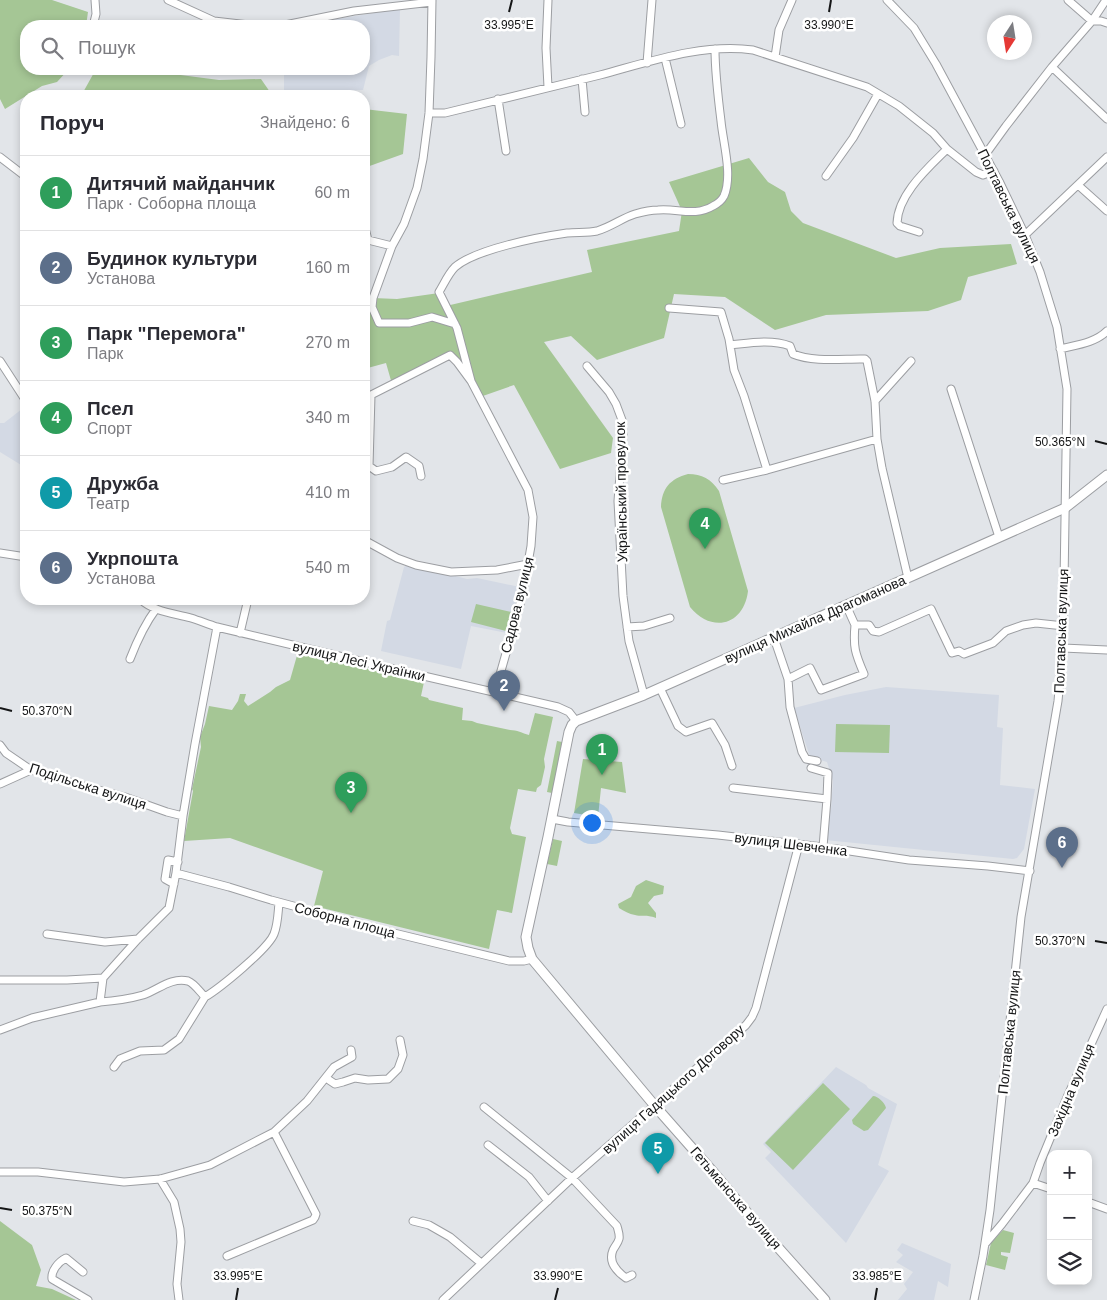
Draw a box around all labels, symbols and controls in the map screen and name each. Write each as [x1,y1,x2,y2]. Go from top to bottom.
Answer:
north arrow [987,15,1032,60]
text: 33.995°E [484,18,534,32]
text: 33.990°E [804,18,854,32]
search box [20,20,370,75]
icon: search [38,34,66,62]
text: Пошук [78,37,135,58]
text: Поруч [40,111,104,134]
text: Знайдено: 6 [260,114,350,131]
street label: Полтавська вулиця [974,146,1044,266]
text: Дитячий майданчик [87,173,275,194]
text: 1 [52,184,60,201]
text: 60 m [314,184,350,201]
text: Парк · Соборна площа [87,195,256,212]
text: Будинок культури [87,248,257,269]
text: 2 [52,259,60,276]
text: 160 m [306,259,350,276]
text: Установа [87,270,155,287]
text: Парк "Перемога" [87,323,246,344]
text: 3 [52,334,60,351]
text: 270 m [306,334,350,351]
text: Парк [87,345,123,362]
text: Псел [87,398,134,419]
text: 4 [52,409,60,426]
text: 340 m [306,409,350,426]
text: Спорт [87,420,132,437]
street label: Український провулок [612,421,630,563]
text: 50.365°N [1035,435,1085,449]
text: Дружба [87,473,158,494]
text: 5 [52,484,60,501]
text: 410 m [306,484,350,501]
text: Театр [87,495,130,512]
pin: 4 [689,508,721,549]
text: Укрпошта [87,548,178,569]
street label: Садова вулиця [497,555,537,655]
text: 6 [52,559,60,576]
text: 540 m [306,559,350,576]
street label: Полтавська вулиця [1051,568,1071,694]
text: Установа [87,570,155,587]
street label: вулиця Михайла Драгоманова [722,572,908,666]
street label: вулиця Лесі Українки [291,638,427,684]
pin: 2 [488,670,520,711]
text: 50.370°N [22,704,72,718]
pin: 1 [586,734,618,775]
street label: Подільська вулиця [27,760,149,812]
pin: 3 [335,772,367,813]
your location [579,810,605,836]
pin: 6 [1046,827,1078,868]
street label: вулиця Шевченка [734,829,849,859]
street label: Соборна площа [293,899,397,941]
text: 50.370°N [1035,934,1085,948]
street label: Полтавська вулиця [995,969,1023,1095]
street label: вулиця Гадяцького Договору [599,1021,747,1157]
street label: Західна вулиця [1044,1041,1098,1139]
pin: 5 [642,1133,674,1174]
street label: Гетьманська вулиця [687,1143,785,1253]
map controls [1047,1150,1092,1285]
button: + [1047,1150,1092,1195]
button: − [1047,1195,1092,1240]
text: 50.375°N [22,1204,72,1218]
button: layers [1047,1240,1092,1285]
text: 33.995°E [213,1269,263,1283]
text: 33.990°E [533,1269,583,1283]
text: 33.985°E [852,1269,902,1283]

